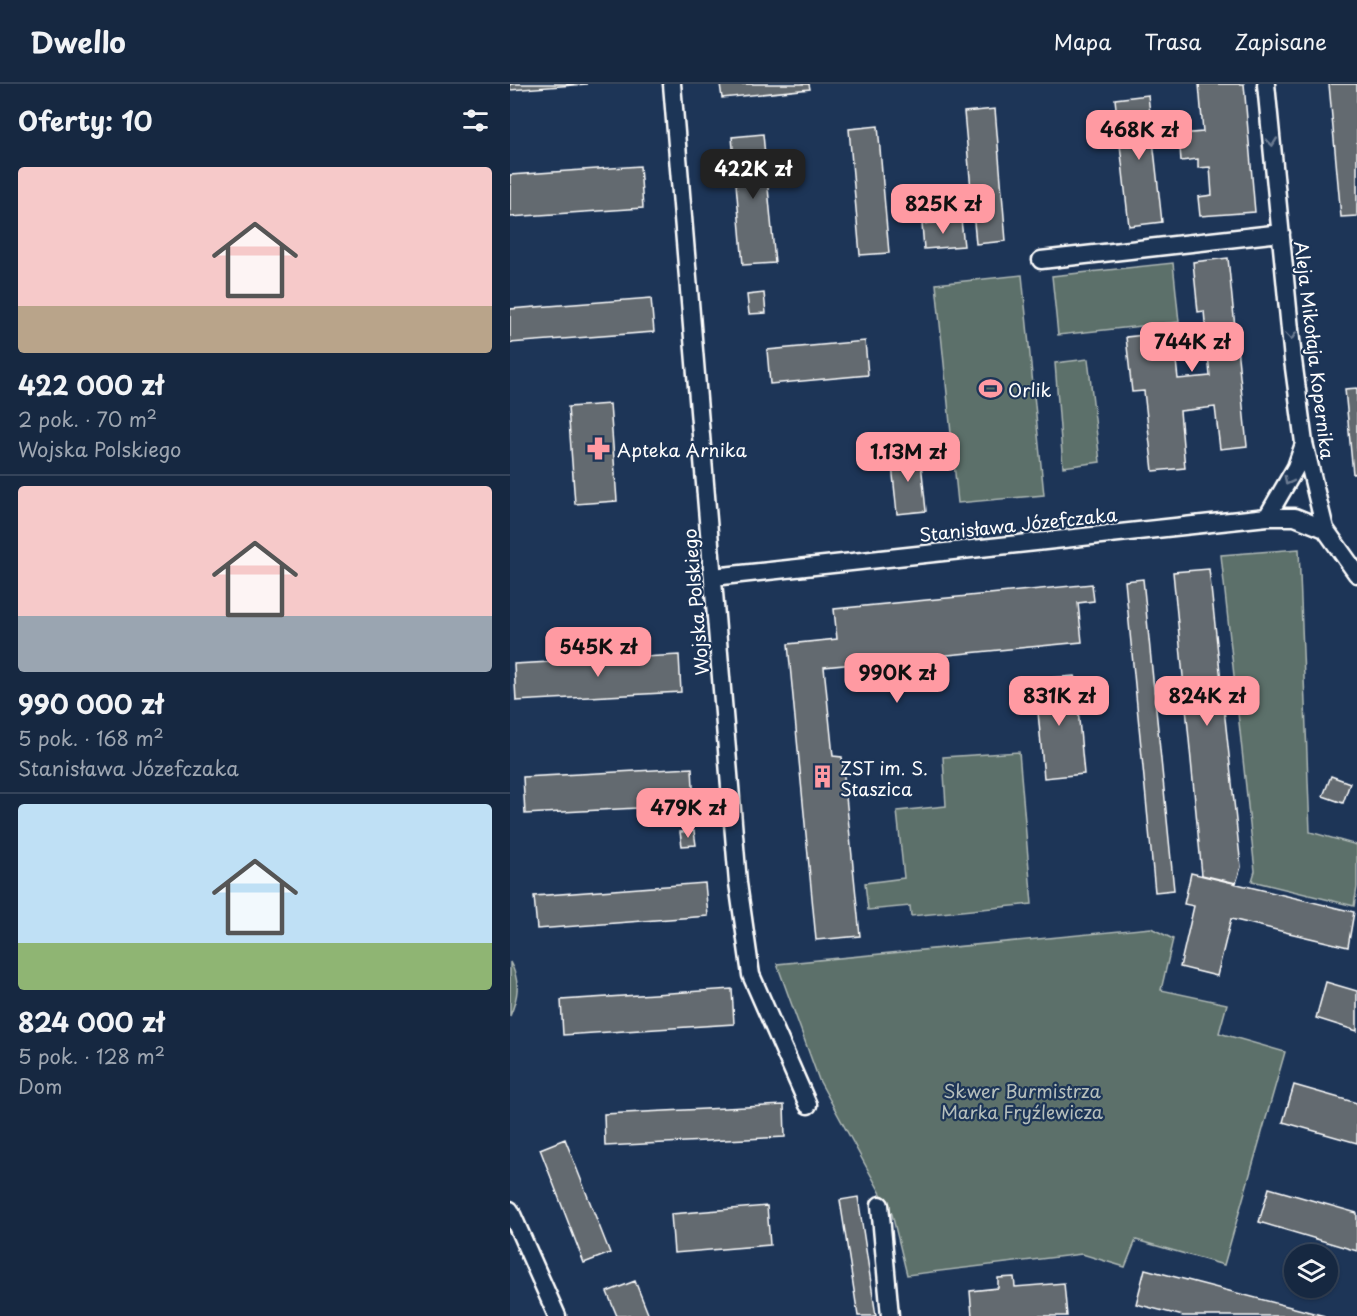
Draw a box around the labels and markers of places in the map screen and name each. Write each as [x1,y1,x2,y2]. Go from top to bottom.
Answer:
pin: 468K zł [1084,110,1194,161]
pin: 422K zł [698,149,808,200]
pin: 825K zł [888,184,998,235]
pin: 744K zł [1137,322,1247,373]
sports icon: Orlik [977,376,1003,402]
place label: Orlik [1008,376,1051,403]
pin: 1.13M zł [846,432,970,483]
pharmacy icon: Apteka Arnika [586,436,612,462]
place label: Apteka Arnika [617,436,748,463]
pin: 545K zł [543,627,653,678]
pin: 990K zł [842,653,952,704]
pin: 831K zł [1004,676,1114,727]
pin: 824K zł [1152,676,1262,727]
place label: ZST im. S. Staszica [840,754,928,802]
building icon: ZST im. S. Staszica [809,764,835,790]
pin: 479K zł [633,788,743,839]

